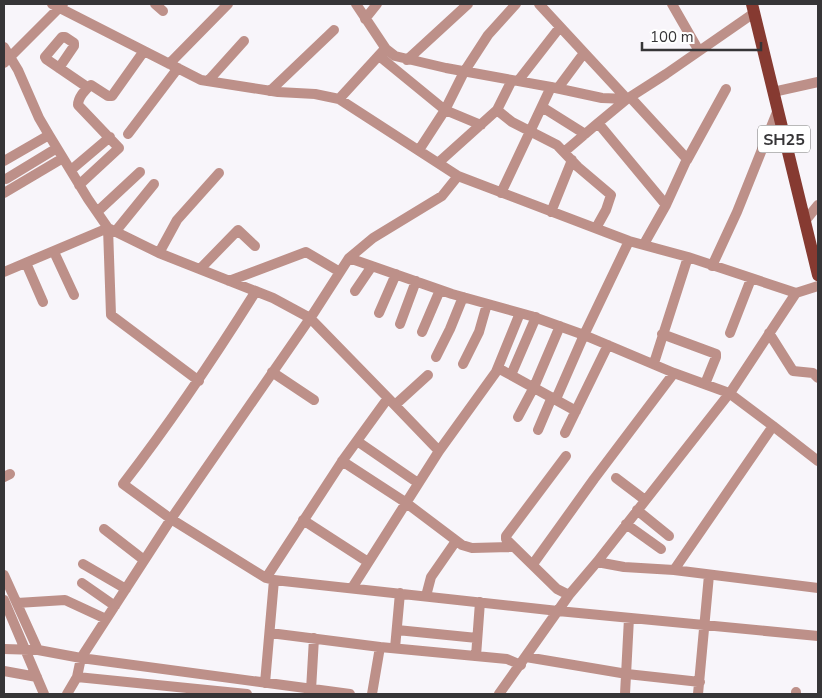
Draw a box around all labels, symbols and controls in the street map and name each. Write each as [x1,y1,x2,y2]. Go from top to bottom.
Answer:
scale bar [642,20,761,52]
text: 100 m [650,27,694,47]
road number: SH25 [758,126,810,152]

